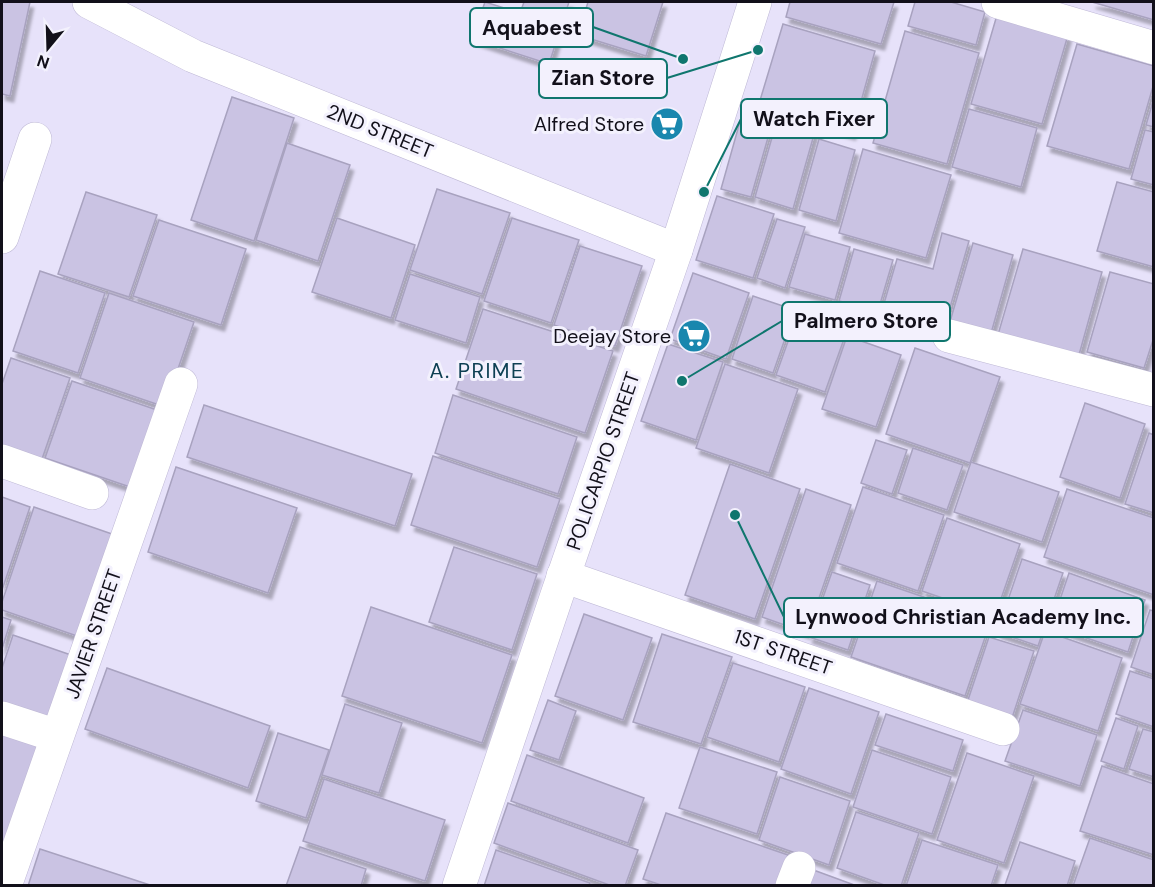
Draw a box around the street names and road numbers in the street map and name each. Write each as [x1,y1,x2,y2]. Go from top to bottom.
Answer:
street label: 2ND STREET [323,98,437,164]
street label: POLICARPIO STREET [560,368,646,554]
street label: JAVIER STREET [59,566,127,702]
street label: 1ST STREET [730,623,836,681]

